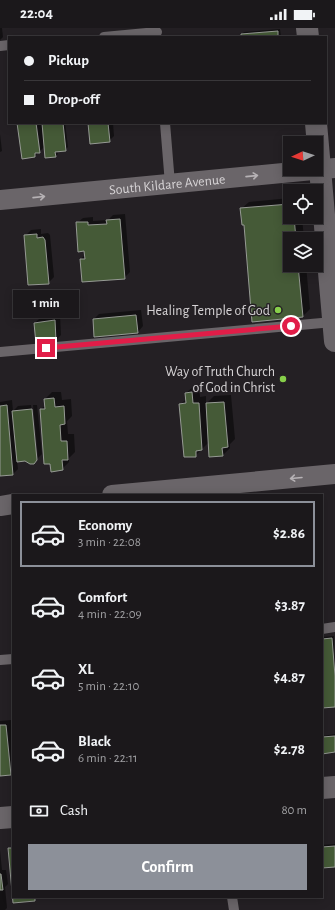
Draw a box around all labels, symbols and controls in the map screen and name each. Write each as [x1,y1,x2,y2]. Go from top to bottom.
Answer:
text: 22:04 [20,6,53,21]
text: Pickup [48,53,89,68]
text: Drop-off [48,92,100,107]
north arrow [283,136,323,176]
map controls [283,136,323,272]
one-way arrow [245,172,258,179]
street label: South Kildare Avenue [109,173,226,198]
button: locate [283,184,323,224]
one-way arrow [32,193,45,200]
button: layers [283,232,323,272]
callout: 1 min [13,290,79,318]
text: 1 min [32,297,60,310]
place label: Healing Temple of God [146,304,270,318]
marker: Healing Temple of God [273,305,283,315]
route start [282,317,300,335]
route end [37,339,55,357]
place label: Way of Truth Church of God in Christ [165,365,276,395]
marker: Way of Truth Church of God in Christ [278,374,288,384]
one-way arrow [290,474,303,481]
icon: car [30,516,66,552]
text: Economy [78,518,132,533]
text: $2.86 [273,526,305,541]
text: 3 min · 22:08 [78,536,141,549]
icon: car [30,588,66,624]
text: Comfort [78,590,127,605]
text: $3.87 [274,598,305,613]
text: 4 min · 22:09 [78,608,142,621]
icon: car [30,660,66,696]
text: XL [78,662,94,677]
text: $4.87 [273,670,305,685]
text: 5 min · 22:10 [78,680,139,693]
icon: car [30,732,66,768]
text: Black [78,734,111,749]
text: $2.78 [274,742,305,757]
text: 6 min · 22:11 [78,752,138,765]
icon: cash [28,800,50,822]
text: Cash [60,803,88,818]
text: 80 m [281,804,307,817]
button: Confirm [28,844,307,890]

